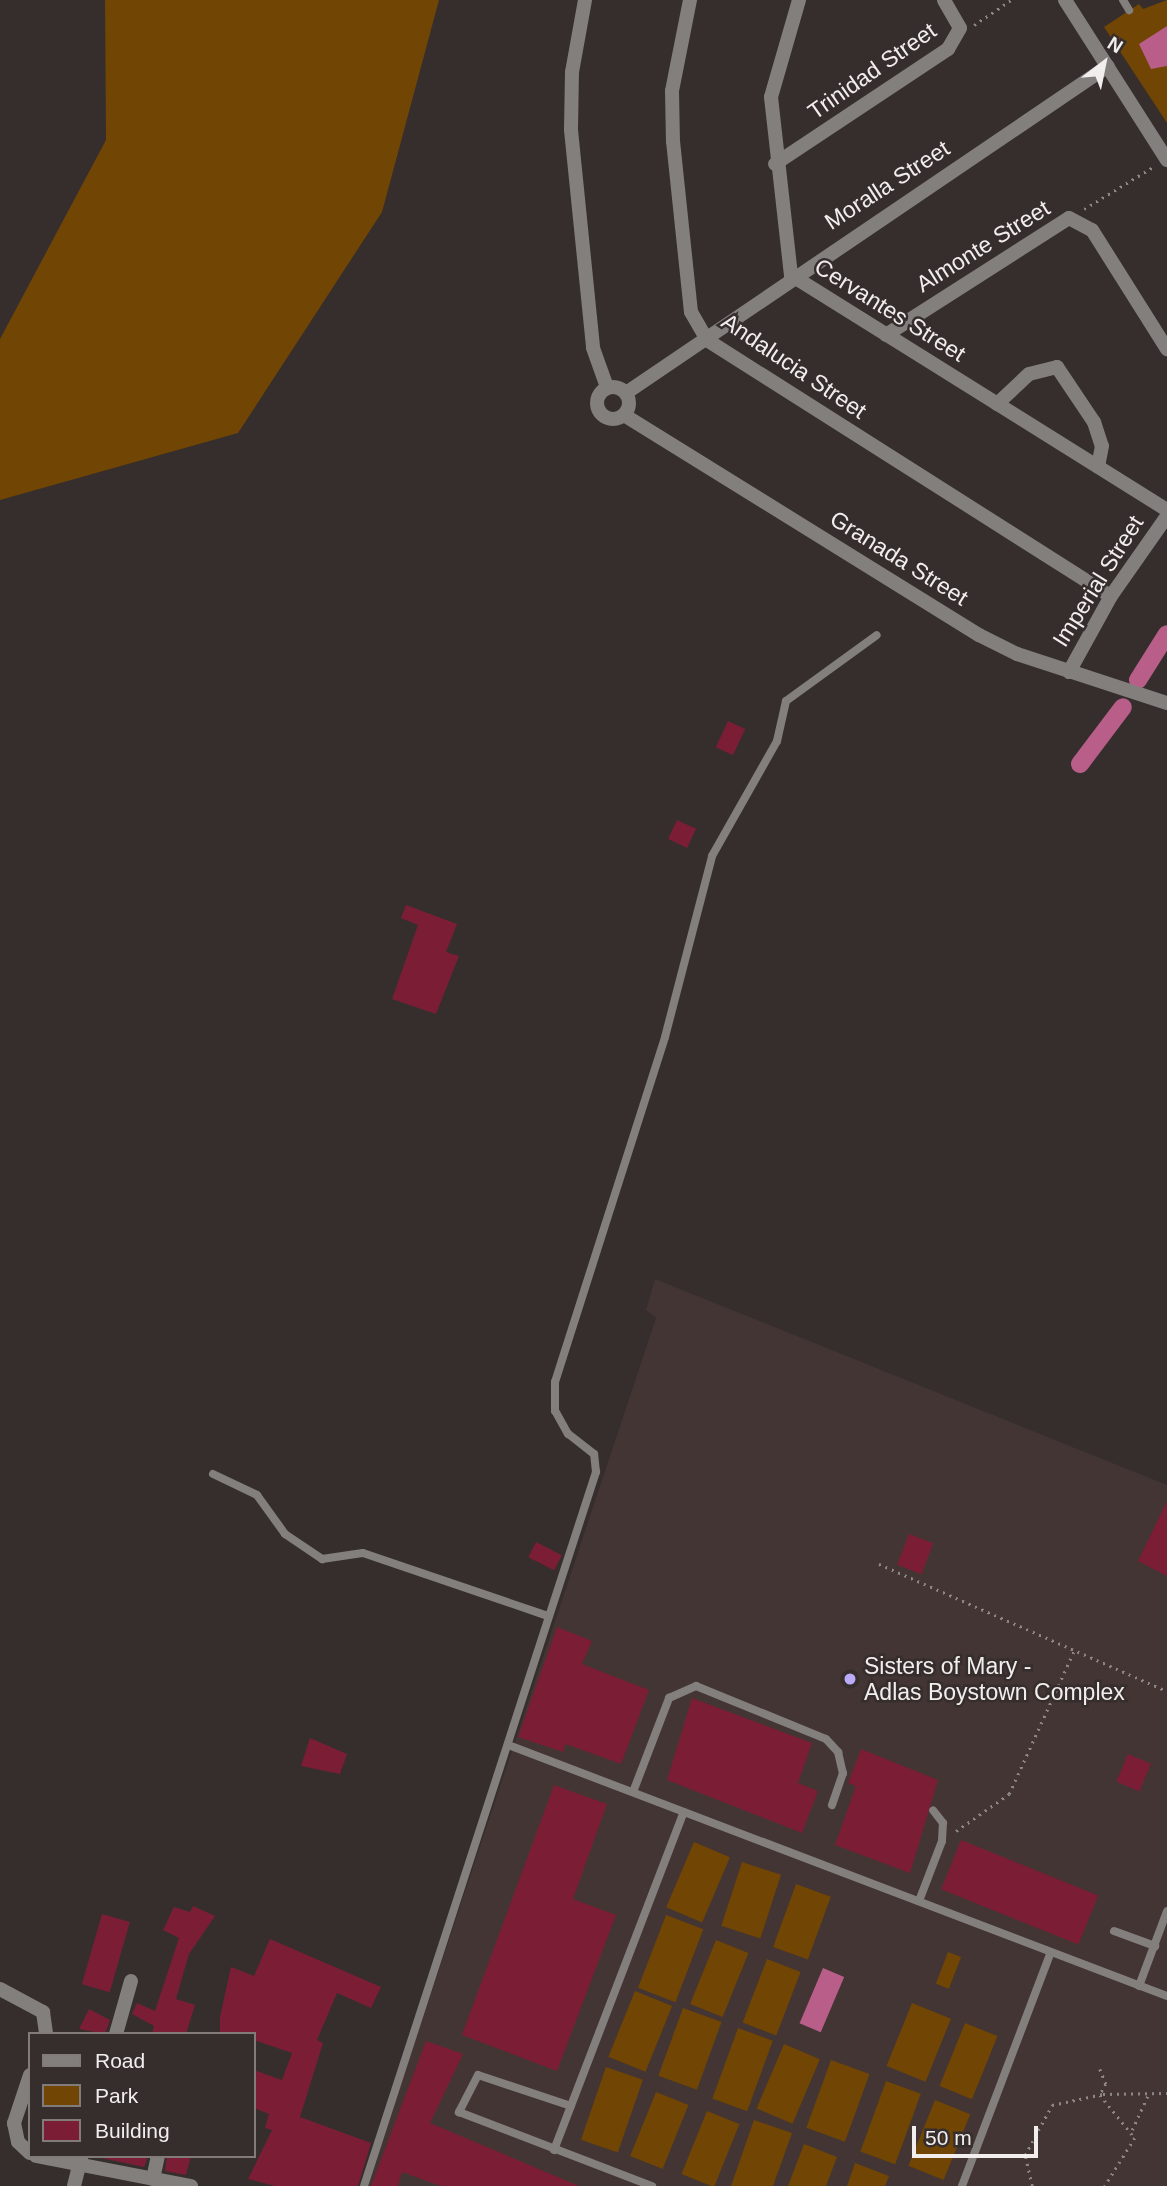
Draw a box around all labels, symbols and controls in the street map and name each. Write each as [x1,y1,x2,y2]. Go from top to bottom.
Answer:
street label: Trinidad Street [803,17,941,125]
north arrow [1069,28,1139,98]
text: N [1104,32,1127,57]
street label: Moralla Street [819,134,955,236]
street label: Almonte Street [911,194,1055,298]
street label: Cervantes Street [810,253,970,367]
street label: Andalucia Street [716,307,872,425]
street label: Granada Street [825,505,973,611]
street label: Imperial Street [1047,510,1149,652]
place label: Sisters of Mary - Adlas Boystown Complex [864,1652,1125,1706]
marker: Sisters of Mary - Adlas Boystown Complex [842,1671,858,1687]
legend [28,2032,256,2158]
text: Road [95,2049,145,2072]
text: Park [95,2084,138,2107]
scale bar [915,2112,1041,2156]
text: Building [95,2119,170,2142]
text: 50 m [925,2126,972,2149]

